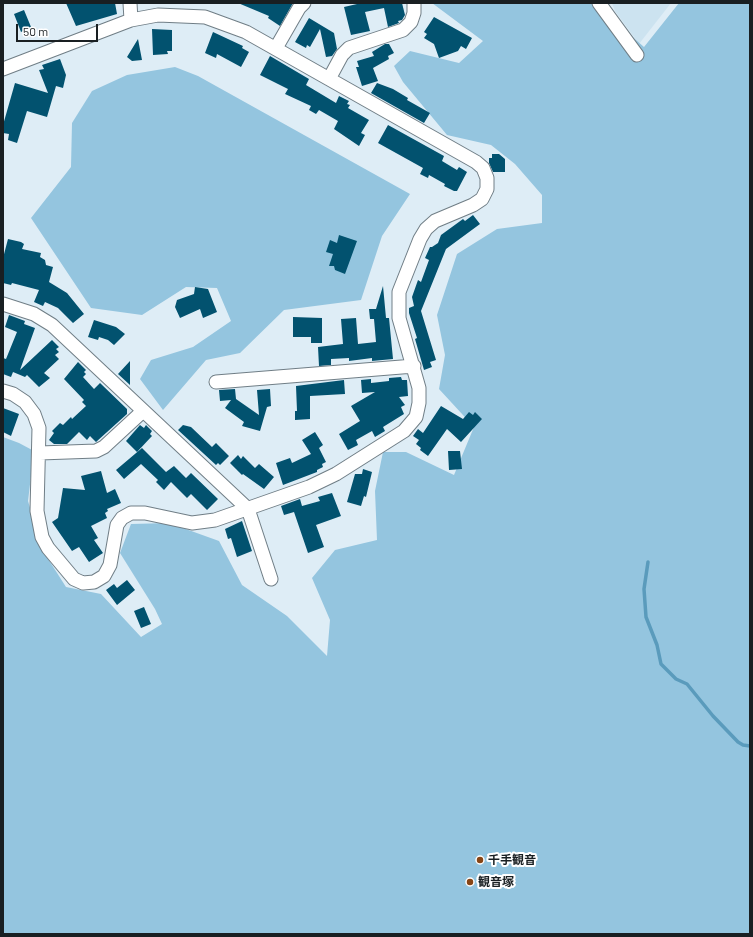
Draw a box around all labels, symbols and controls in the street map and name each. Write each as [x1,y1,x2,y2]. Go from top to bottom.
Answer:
scale bar [18,16,100,42]
text: 50 m [23,24,48,38]
place label: 千手観音 [488,853,536,867]
marker: 千手観音 [475,855,485,865]
place label: 観音塚 [478,875,514,889]
marker: 観音塚 [465,877,475,887]

